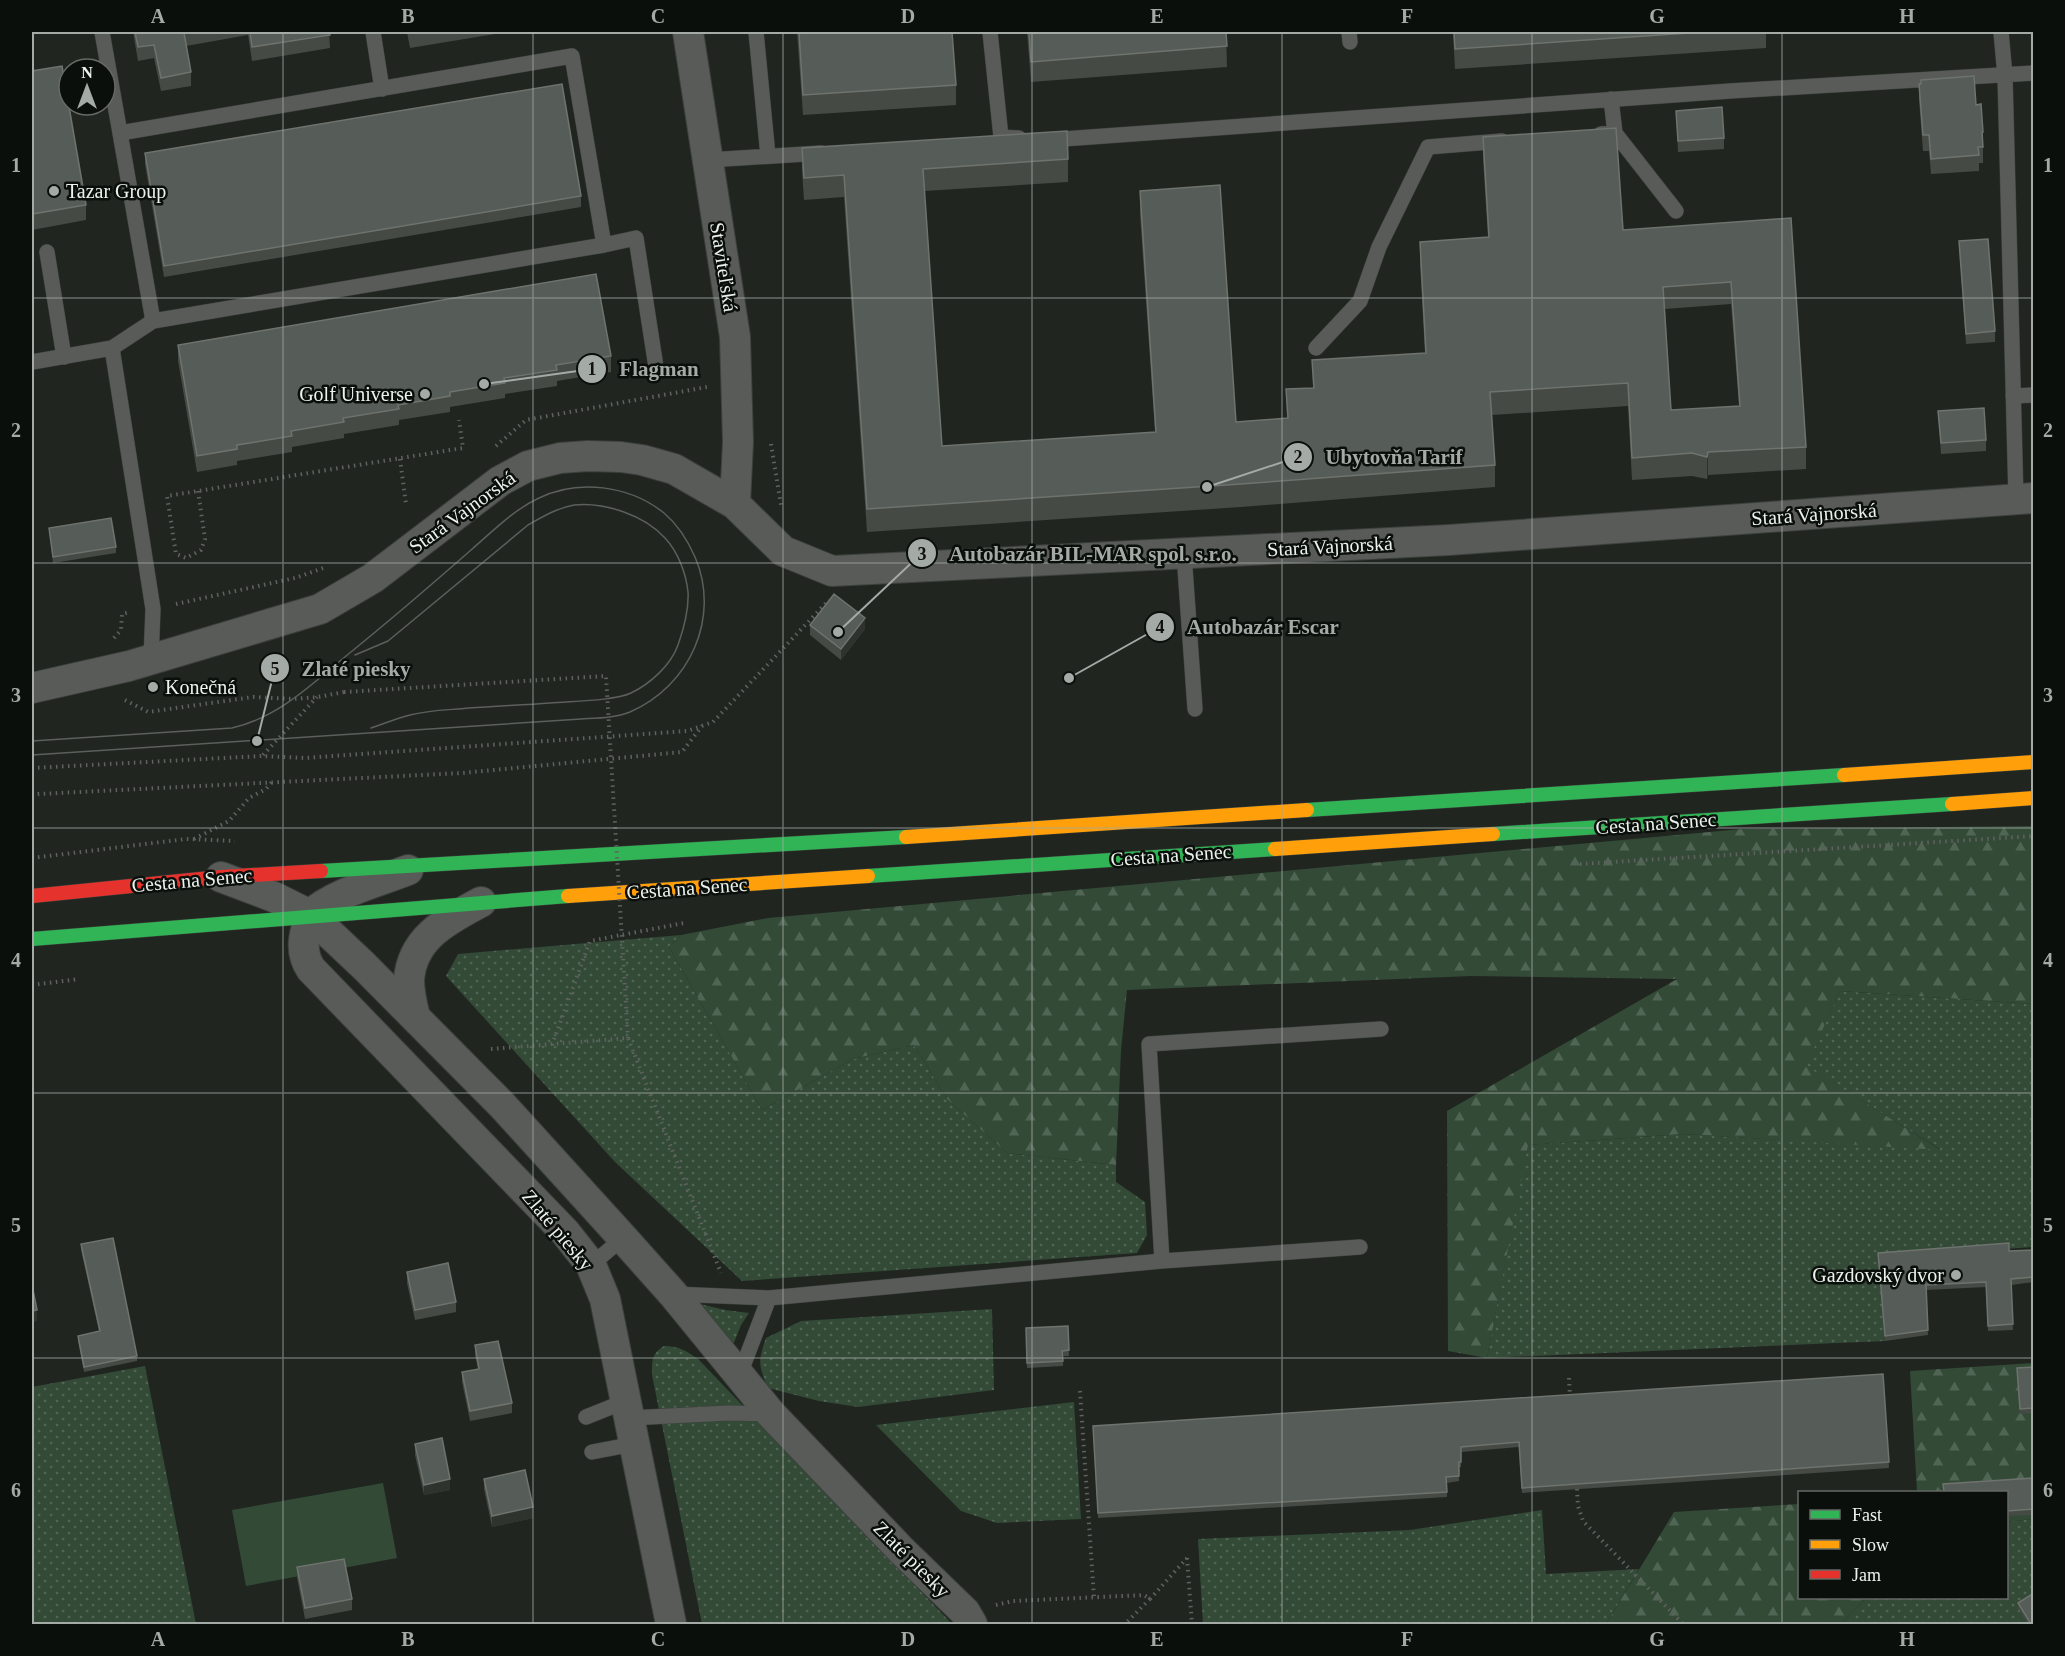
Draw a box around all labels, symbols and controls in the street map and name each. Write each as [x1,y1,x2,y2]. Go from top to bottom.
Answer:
text: A [151,5,166,27]
text: B [401,5,415,27]
text: C [651,5,665,27]
text: D [901,5,915,27]
text: E [1150,5,1164,27]
text: F [1401,5,1413,27]
text: G [1649,5,1665,27]
text: H [1899,5,1915,27]
north arrow [57,57,117,117]
text: N [81,64,93,81]
text: 1 [11,154,21,176]
text: 1 [2043,154,2053,176]
place label: Tazar Group [66,180,166,203]
marker: Tazar Group [47,184,61,198]
street label: Staviteľská [706,221,742,313]
callout: Flagman [577,349,711,388]
text: Flagman [619,357,699,381]
text: 1 [588,359,597,379]
place label: Golf Universe [299,383,413,405]
marker: Golf Universe [418,387,432,401]
text: 2 [11,419,21,441]
text: 2 [2043,419,2053,441]
callout: Ubytovňa Tarif [1283,437,1474,476]
text: Ubytovňa Tarif [1325,445,1464,469]
text: 2 [1294,447,1303,467]
street label: Stará Vajnorská [405,466,520,559]
street label: Stará Vajnorská [1751,499,1878,530]
street label: Stará Vajnorská [1267,532,1394,561]
callout: Autobazár BIL-MAR spol. s.r.o. [907,534,1249,573]
text: Autobazár BIL-MAR spol. s.r.o. [949,542,1237,566]
text: 3 [918,544,927,564]
callout: Autobazár Escar [1145,608,1352,647]
text: Autobazár Escar [1187,615,1339,639]
text: 4 [1156,617,1165,637]
callout: Zlaté piesky [260,649,423,688]
text: Zlaté piesky [301,657,411,681]
text: 5 [271,659,280,679]
place label: Konečná [165,676,236,698]
marker: Konečná [146,680,160,694]
text: 3 [11,684,21,706]
text: 3 [2043,684,2053,706]
street label: Cesta na Senec [1595,808,1717,838]
street label: Cesta na Senec [1110,840,1232,870]
street label: Cesta na Senec [131,864,253,896]
street label: Cesta na Senec [626,873,748,903]
text: 4 [11,949,21,971]
text: 4 [2043,949,2053,971]
street label: Zlaté piesky [517,1185,598,1275]
text: 5 [11,1214,21,1236]
text: 5 [2043,1214,2053,1236]
place label: Gazdovský dvor [1812,1264,1944,1287]
marker: Gazdovský dvor [1949,1268,1963,1282]
text: 6 [11,1479,21,1501]
text: 6 [2043,1479,2053,1501]
legend [1798,1491,2008,1599]
text: Fast [1852,1505,1882,1525]
street label: Zlaté piesky [869,1516,955,1602]
text: Slow [1852,1535,1889,1555]
text: Jam [1852,1565,1881,1585]
text: A [151,1628,166,1650]
text: B [401,1628,415,1650]
text: C [651,1628,665,1650]
text: D [901,1628,915,1650]
text: E [1150,1628,1164,1650]
text: F [1401,1628,1413,1650]
text: G [1649,1628,1665,1650]
text: H [1899,1628,1915,1650]

